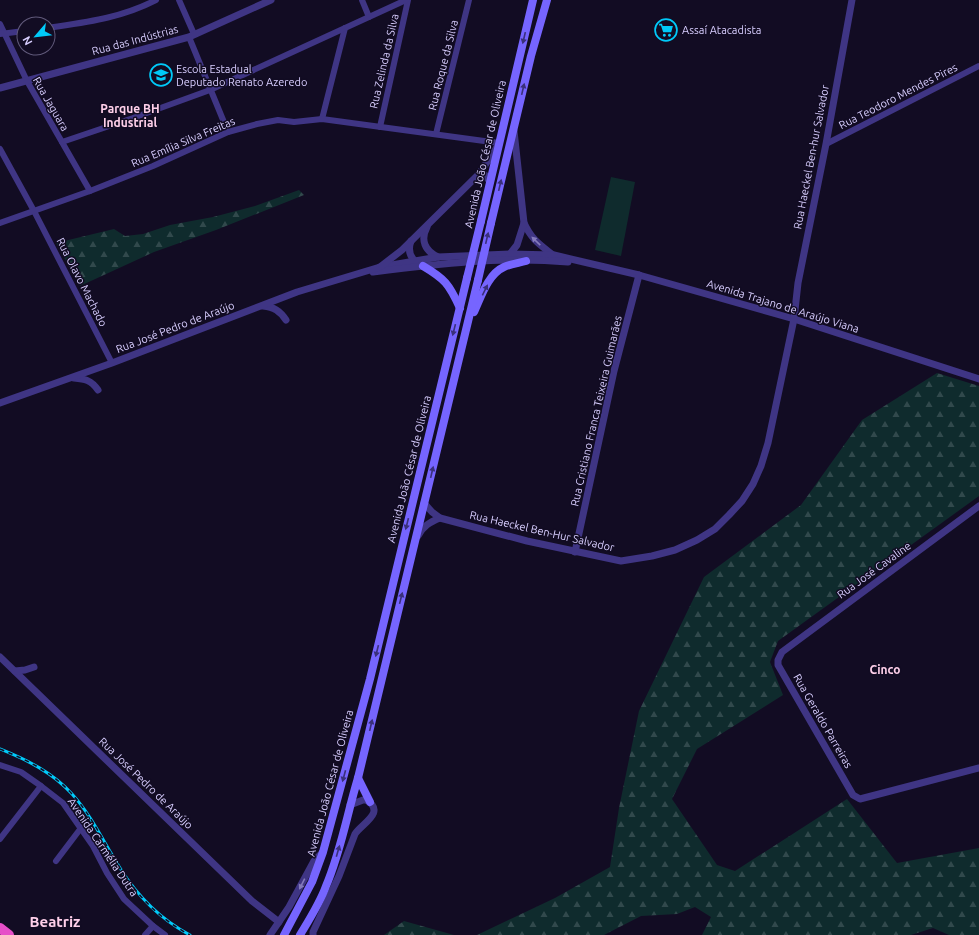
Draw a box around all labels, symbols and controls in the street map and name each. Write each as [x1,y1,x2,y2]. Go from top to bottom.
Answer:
street label: Rua Zelinda da Silva [367,12,401,110]
north arrow [16,16,56,56]
supermarket icon: Assaí Atacadista [653,17,679,43]
street label: Rua Roque da Silva [426,19,460,111]
street label: Rua das Indústrias [91,23,180,57]
place label: Assaí Atacadista [682,24,761,36]
one-way arrow [521,32,527,44]
text: N [20,34,34,47]
street label: Rua Teodoro Mendes Pires [837,61,959,131]
school or university icon: Escola Estadual Deputado Renato Azeredo [148,62,174,88]
place label: Escola Estadual Deputado Renato Azeredo [176,63,307,88]
street label: Rua Jaguara [31,75,71,133]
street label: Avenida João César de Oliveira [462,79,508,229]
one-way arrow [520,83,526,96]
street label: Rua Haeckel Ben-hur Salvador [791,83,831,230]
district label: Parque BH Industrial [100,102,160,129]
street label: Rua Emília Silva Freitas [129,115,237,169]
one-way arrow [497,179,503,191]
one-way arrow [485,232,491,244]
street label: Rua Olavo Machado [54,236,110,328]
one-way arrow [531,236,541,246]
street label: Avenida Trajano de Araújo Viana [705,277,861,335]
one-way arrow [482,284,488,296]
street label: Rua José Pedro de Araújo [114,299,236,355]
street label: Rua Cristiano Franca Teixeira Guimarães [568,314,624,508]
one-way arrow [451,324,457,336]
street label: Avenida João César de Oliveira [385,394,433,544]
one-way arrow [429,466,435,478]
street label: Rua Haeckel Ben-Hur Salvador [468,508,616,554]
one-way arrow [404,519,410,531]
street label: Rua José Cavaline [835,539,913,601]
one-way arrow [398,592,404,604]
one-way arrow [373,645,379,657]
district label: Cinco [870,663,900,676]
street label: Rua Geraldo Parreiras [791,672,855,770]
street label: Avenida João César de Oliveira [305,708,355,858]
one-way arrow [368,719,374,731]
street label: Rua José Pedro de Araújo [97,735,195,831]
one-way arrow [340,770,346,783]
street label: Avenida Carmélia Dutra [66,796,140,898]
one-way arrow [335,844,341,856]
one-way arrow [299,878,305,890]
district label: Beatriz [30,913,80,930]

